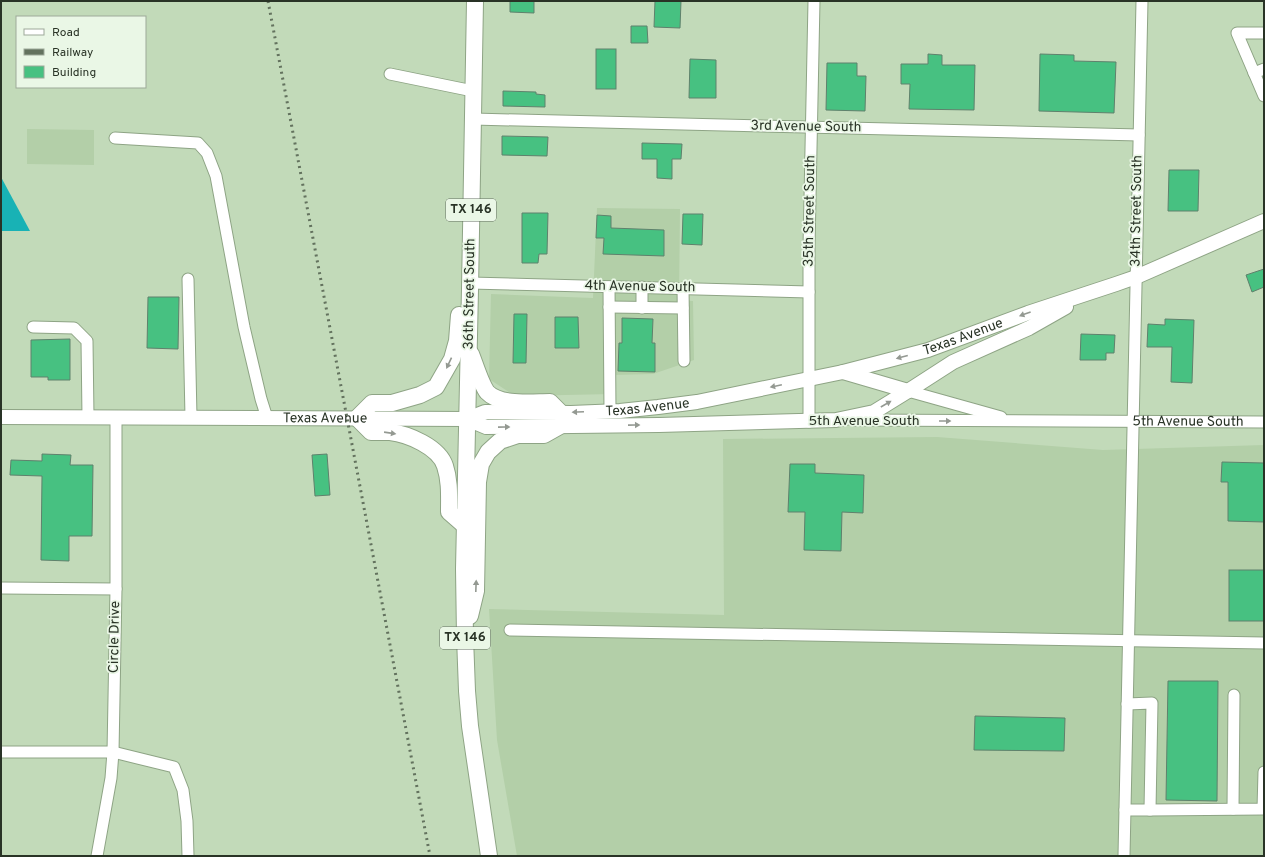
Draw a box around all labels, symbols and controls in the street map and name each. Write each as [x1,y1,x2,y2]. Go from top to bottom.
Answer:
legend [16,16,146,88]
text: Road [52,25,80,41]
text: Railway [52,45,93,61]
text: Building [52,65,96,81]
street label: 3rd Avenue South [750,118,862,136]
street label: 35th Street South [801,155,819,267]
street label: 34th Street South [1128,155,1146,267]
road number: TX 146 [446,199,496,221]
street label: 36th Street South [461,238,479,350]
street label: 4th Avenue South [584,278,696,296]
one-way arrow [1019,311,1031,317]
street label: Texas Avenue [921,314,1006,359]
one-way arrow [896,354,909,360]
one-way arrow [446,358,452,370]
one-way arrow [770,384,782,390]
street label: Texas Avenue [605,395,690,420]
one-way arrow [880,401,892,408]
one-way arrow [572,409,584,416]
street label: Texas Avenue [283,410,367,427]
street label: 5th Avenue South [808,413,920,430]
street label: 5th Avenue South [1132,413,1244,430]
one-way arrow [939,418,952,424]
one-way arrow [628,422,641,428]
one-way arrow [498,424,511,430]
one-way arrow [384,430,396,436]
one-way arrow [473,580,480,592]
street label: Circle Drive [106,601,124,673]
road number: TX 146 [440,627,490,649]

